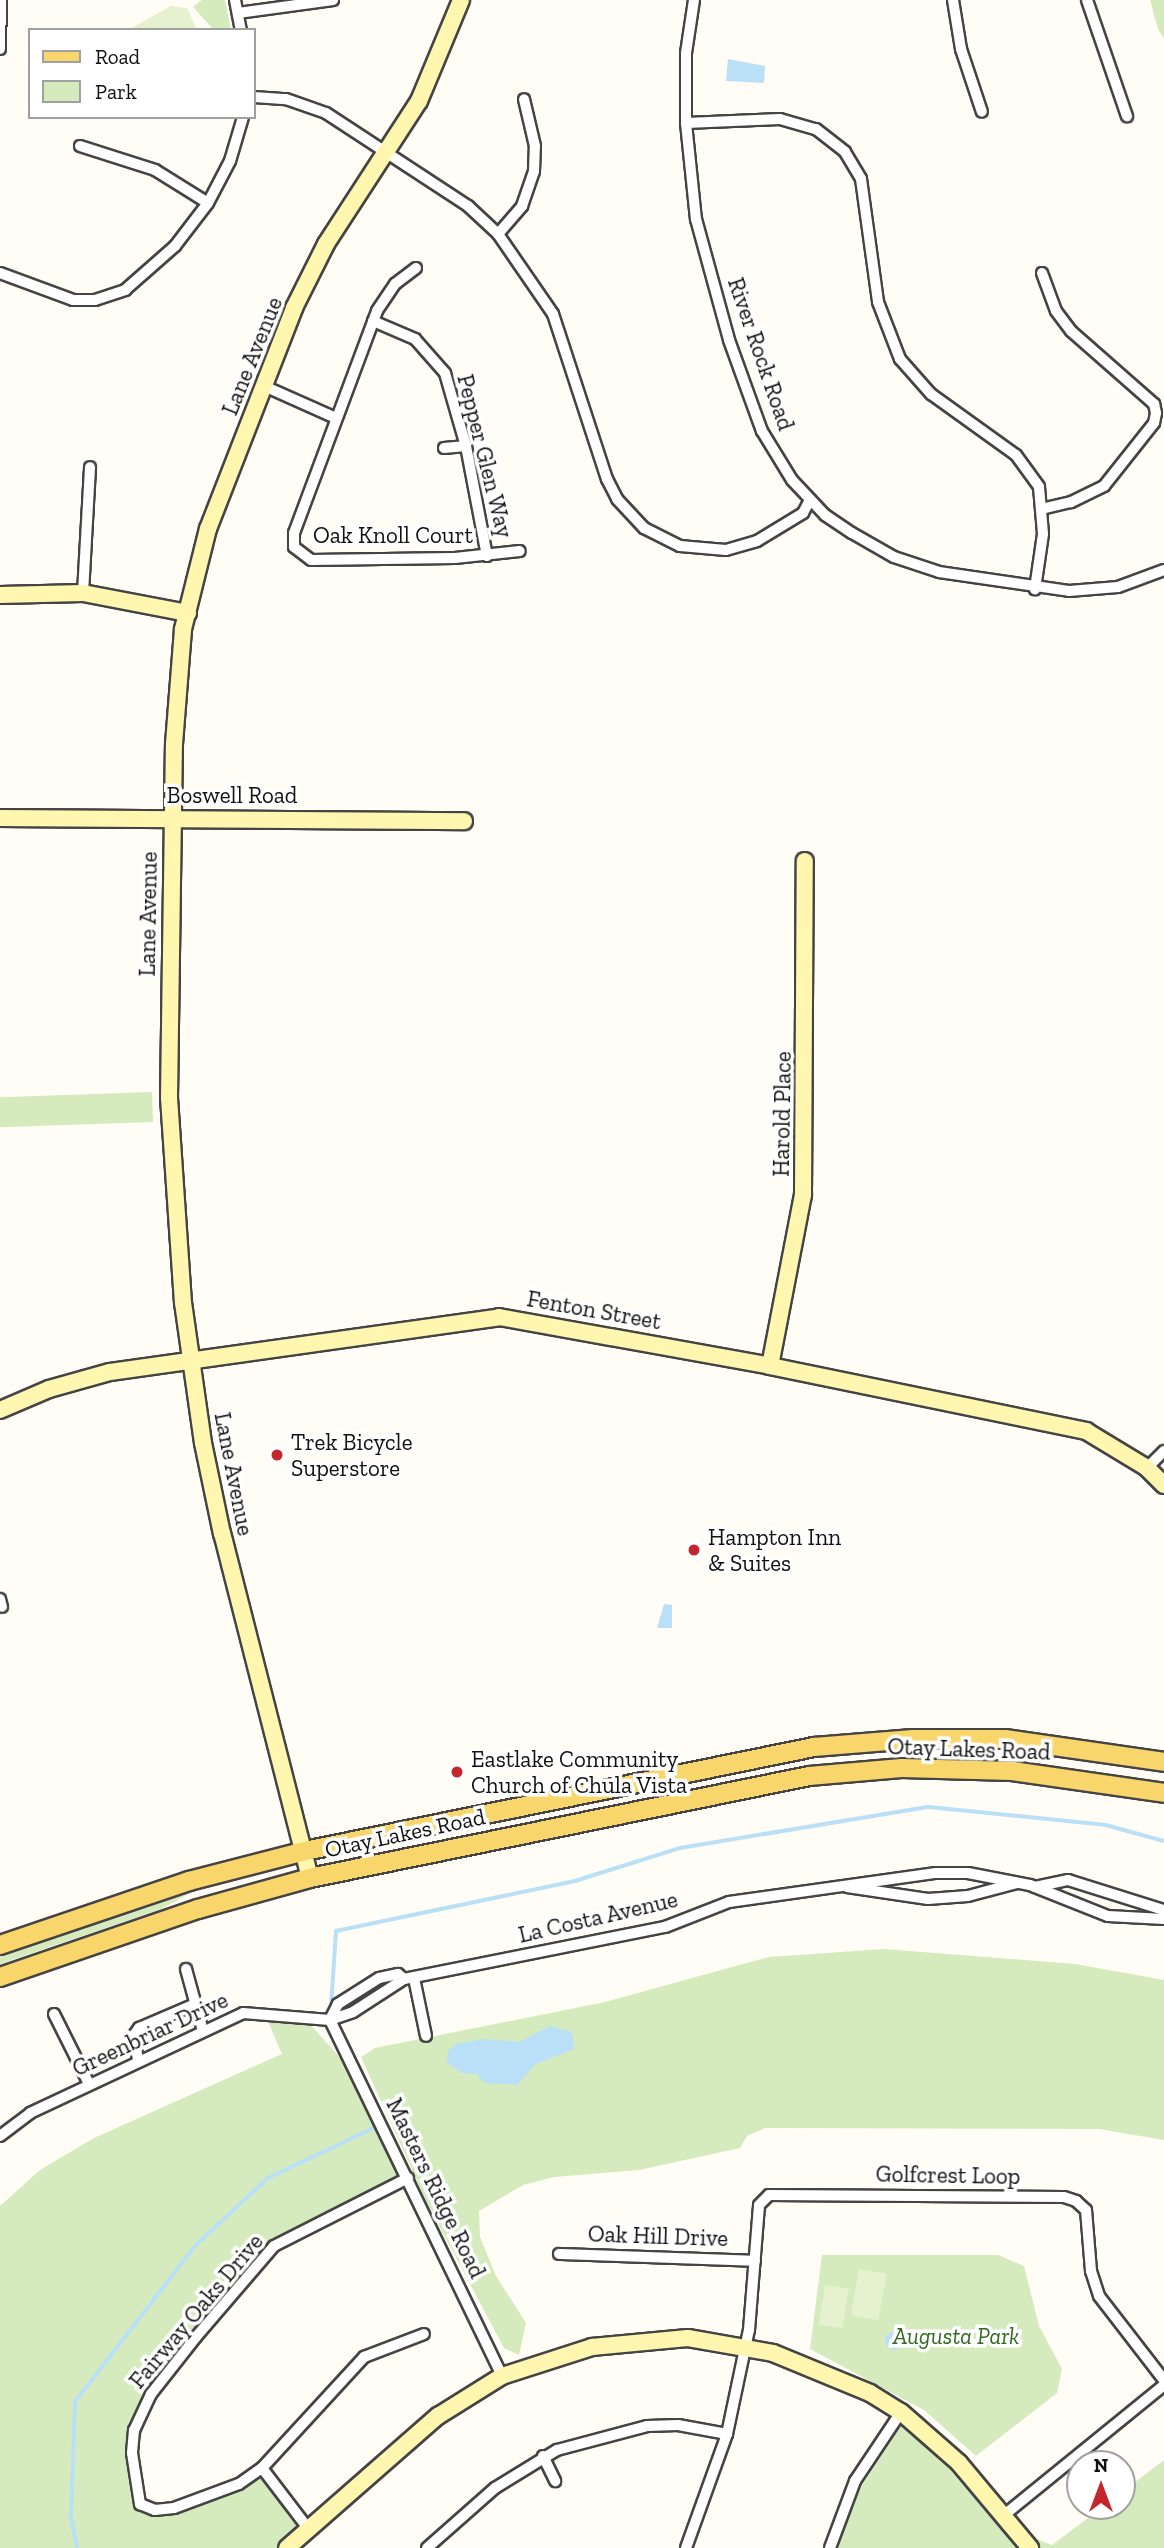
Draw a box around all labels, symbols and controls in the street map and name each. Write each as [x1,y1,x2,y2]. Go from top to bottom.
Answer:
legend [28,28,256,119]
text: Road [95,44,140,69]
text: Park [95,79,137,104]
street label: River Rock Road [722,274,800,434]
street label: Lane Avenue [216,293,288,419]
street label: Pepper Glen Way [451,371,519,541]
street label: Oak Knoll Court [313,521,473,549]
street label: Boswell Road [167,781,297,809]
street label: Lane Avenue [133,851,163,977]
street label: Harold Place [767,1051,797,1177]
street label: Fenton Street [525,1285,663,1335]
street label: Lane Avenue [208,1410,260,1538]
place label: Trek Bicycle Superstore [291,1428,413,1482]
marker: Trek Bicycle Superstore [269,1447,285,1463]
place label: Hampton Inn & Suites [708,1523,841,1577]
marker: Hampton Inn & Suites [686,1542,702,1558]
street label: Otay Lakes Road [887,1732,1051,1766]
place label: Eastlake Community Church of Chula Vista [471,1745,688,1799]
marker: Eastlake Community Church of Chula Vista [449,1764,465,1780]
street label: Otay Lakes Road [322,1802,488,1864]
street label: La Costa Avenue [515,1885,681,1949]
street label: Greenbriar Drive [68,1986,232,2082]
street label: Masters Ridge Road [380,2093,492,2283]
street label: Golfcrest Loop [875,2160,1021,2190]
street label: Oak Hill Drive [587,2220,729,2252]
street label: Fairway Oaks Drive [123,2228,269,2394]
park label: Augusta Park [893,2322,1019,2350]
north arrow [1066,2450,1136,2520]
text: N [1094,2454,1108,2477]

